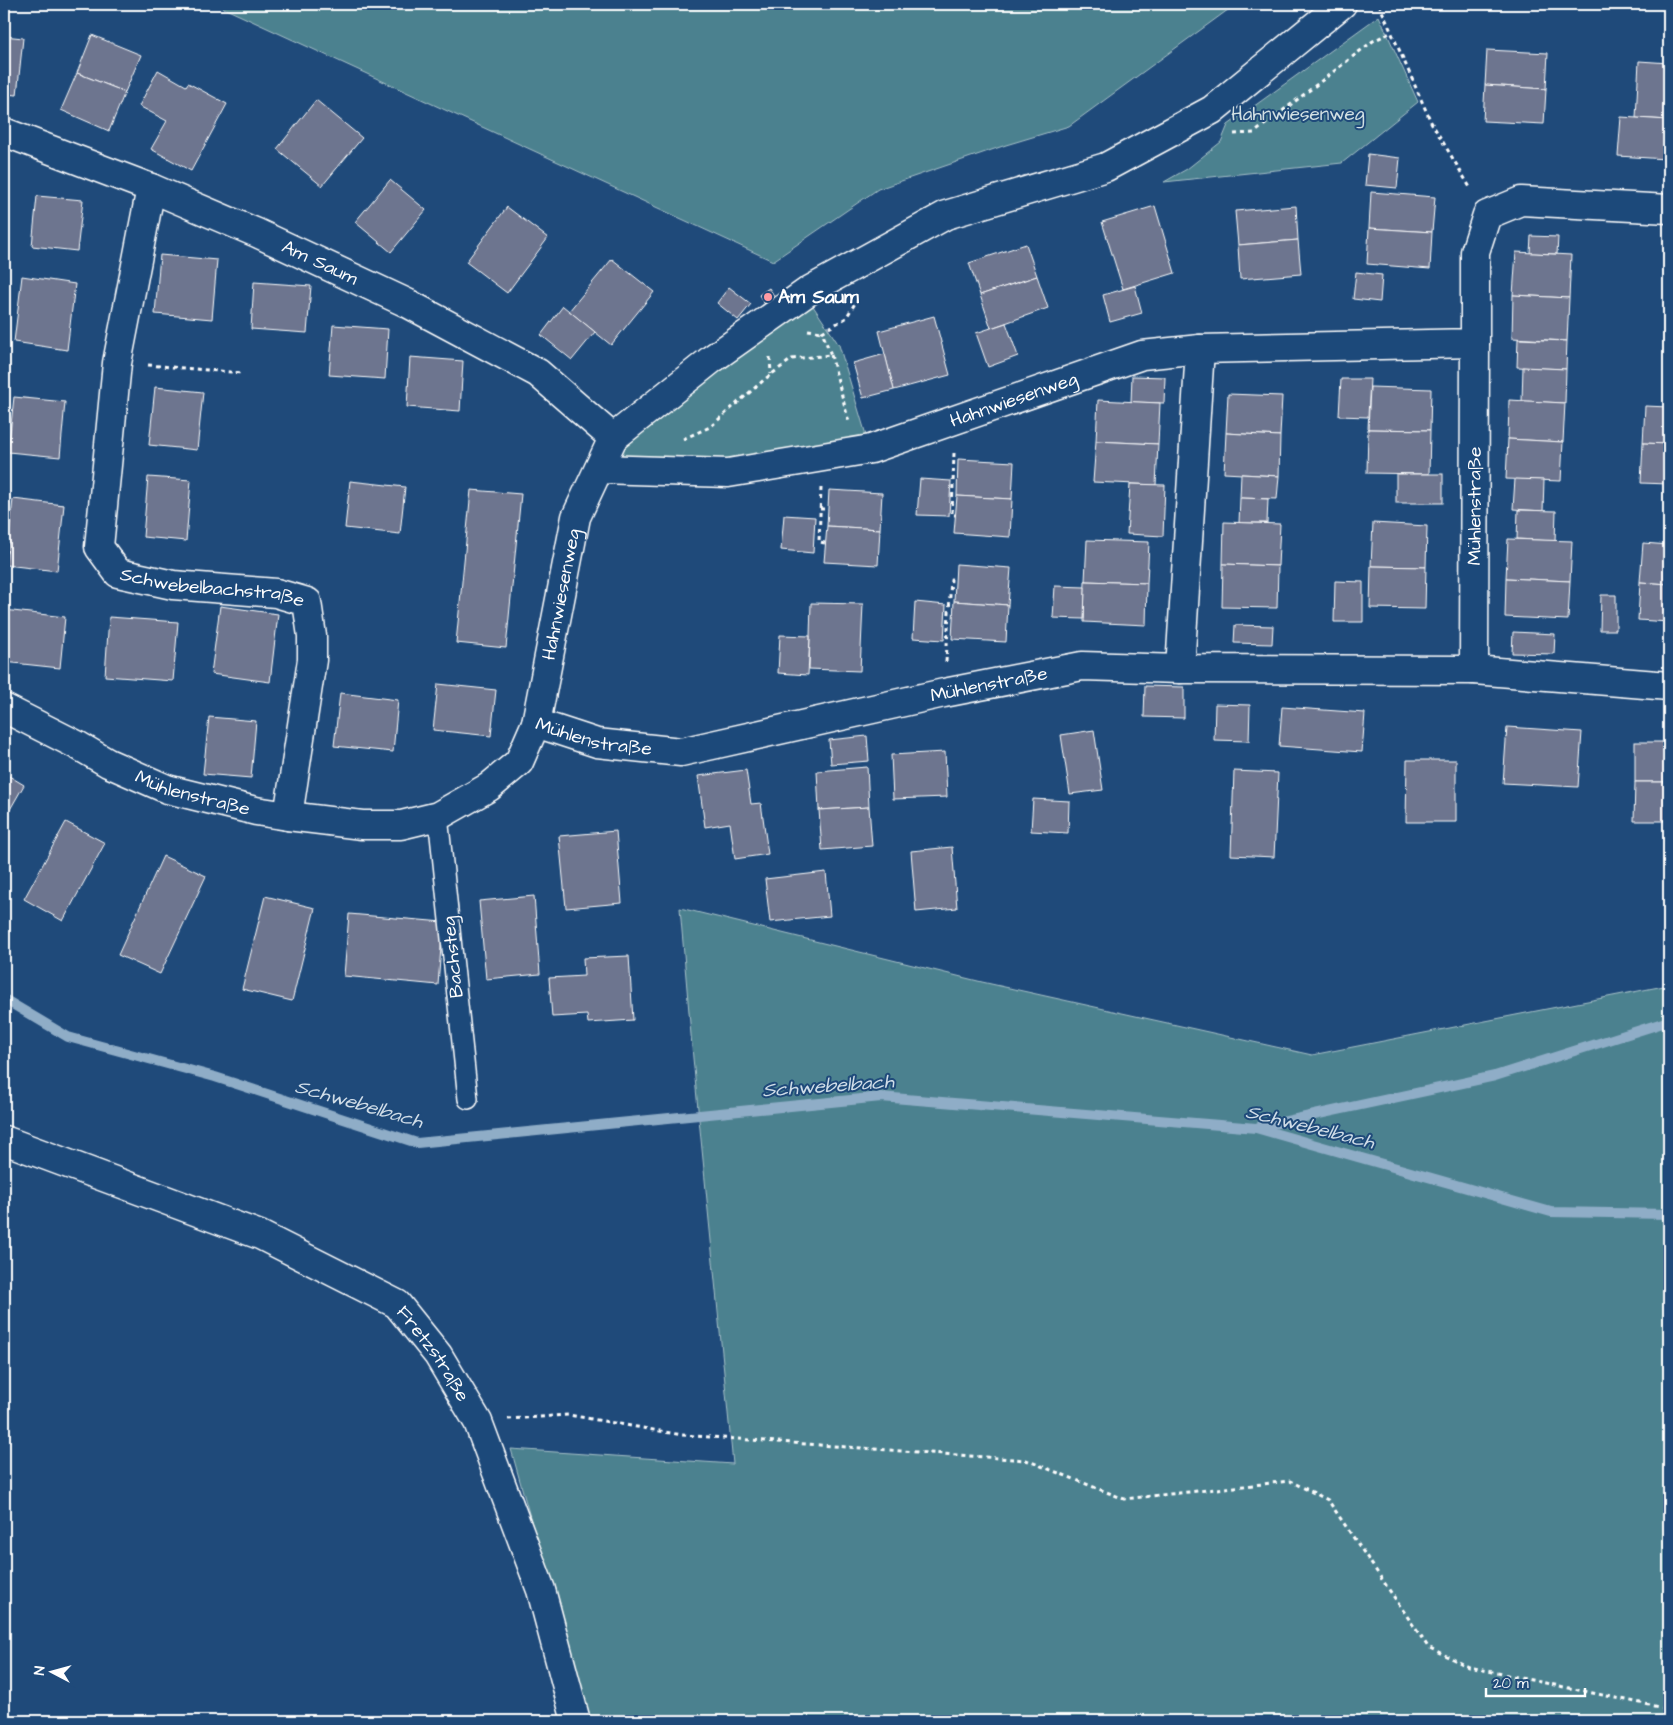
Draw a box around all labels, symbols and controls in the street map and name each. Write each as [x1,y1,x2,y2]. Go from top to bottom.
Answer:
park label: Hahnwiesenweg [1231,101,1365,129]
street label: Am Saum [278,233,363,292]
place label: Am Saum [778,284,860,311]
marker: Am Saum [762,291,774,303]
street label: Hahnwiesenweg [946,365,1082,434]
street label: Mühlenstraße [1461,447,1488,565]
street label: Hahnwiesenweg [535,526,588,662]
street label: Schwebelbachstraße [118,560,308,614]
street label: Mühlenstraße [928,660,1050,709]
street label: Mühlenstraße [532,710,653,762]
street label: Mühlenstraße [131,763,253,823]
street label: Bachsteg [435,915,472,999]
water label: Schwebelbach [761,1067,896,1105]
water label: Schwebelbach [292,1072,427,1136]
water label: Schwebelbach [1243,1098,1378,1157]
street label: Fretzstraße [390,1300,476,1407]
north arrow [28,1648,78,1698]
text: N [30,1665,50,1676]
scale bar [1486,1665,1584,1697]
text: 20 m [1493,1673,1529,1694]

